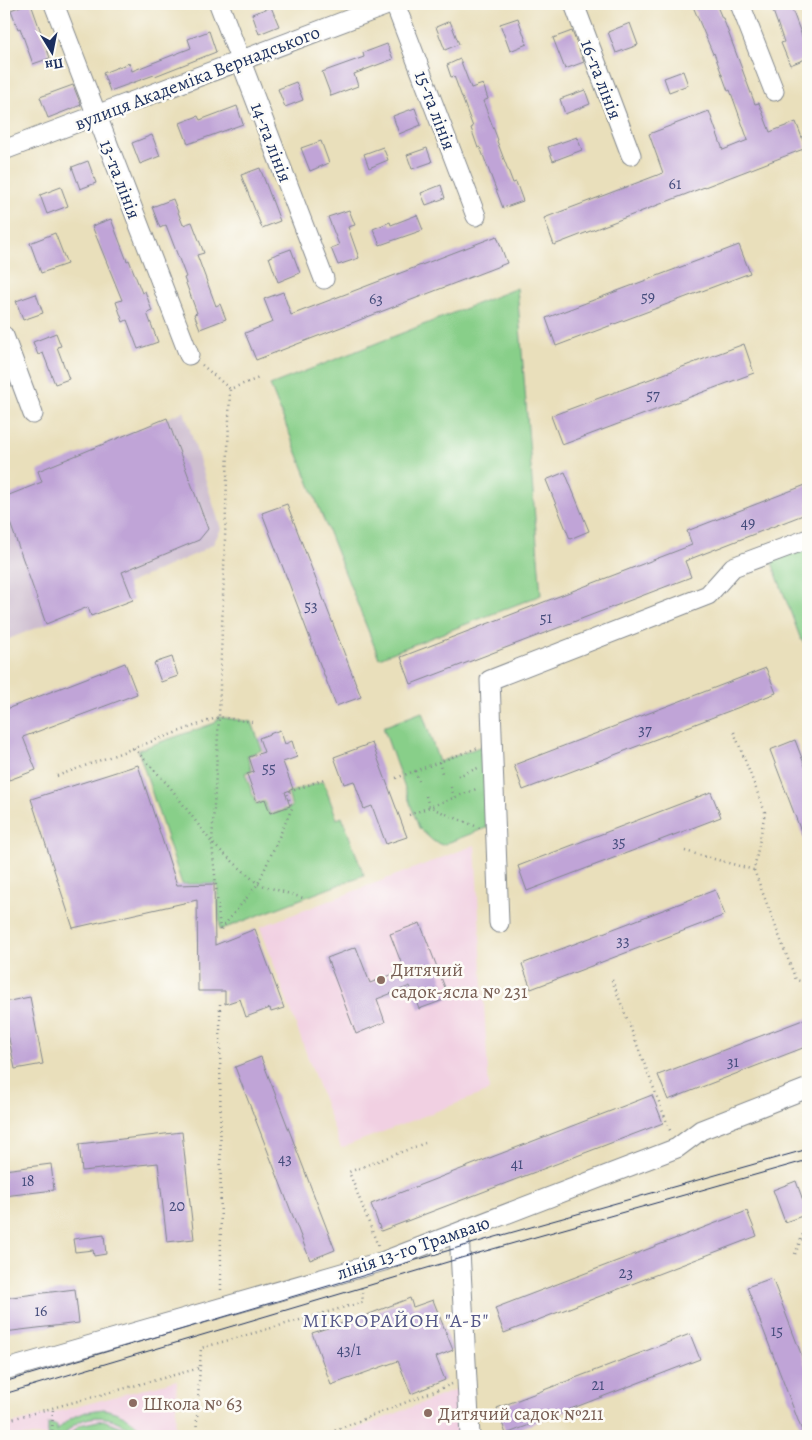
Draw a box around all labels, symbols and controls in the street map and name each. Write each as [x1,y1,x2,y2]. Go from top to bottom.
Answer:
street label: вулиця Академіка Вернадського [71,19,324,137]
north arrow [28,28,78,78]
street label: 16-та лінія [574,36,628,123]
text: Пн [44,53,65,75]
street label: 15-та лінія [408,67,462,154]
street label: 14-та лінія [244,99,298,186]
street label: 13-та лінія [93,136,147,223]
house number: 61 [669,173,682,195]
house number: 59 [641,286,655,308]
house number: 63 [369,288,383,310]
house number: 57 [646,384,660,406]
house number: 49 [741,512,755,534]
house number: 53 [304,595,318,617]
house number: 51 [540,607,553,629]
house number: 37 [638,719,652,741]
house number: 55 [262,757,276,779]
house number: 35 [612,831,626,853]
house number: 33 [616,930,630,952]
place label: Дитячий садок-ясла № 231 [391,957,528,1005]
marker: Дитячий садок-ясла № 231 [375,974,387,986]
house number: 31 [727,1051,740,1073]
house number: 43 [278,1148,292,1170]
house number: 41 [511,1153,524,1175]
house number: 18 [21,1170,35,1192]
house number: 20 [169,1195,185,1217]
street label: лінія 13-го Трамваю [333,1210,493,1286]
house number: 23 [619,1262,633,1284]
house number: 16 [35,1300,47,1322]
district label: МІКРОРАЙОН "А-Б" [302,1307,490,1334]
house number: 15 [771,1320,783,1342]
house number: 43/1 [337,1339,362,1361]
house number: 21 [591,1374,605,1396]
place label: Школа № 63 [143,1391,243,1417]
marker: Школа № 63 [127,1397,139,1409]
place label: Дитячий садок №211 [438,1401,604,1427]
marker: Дитячий садок №211 [422,1407,434,1419]

